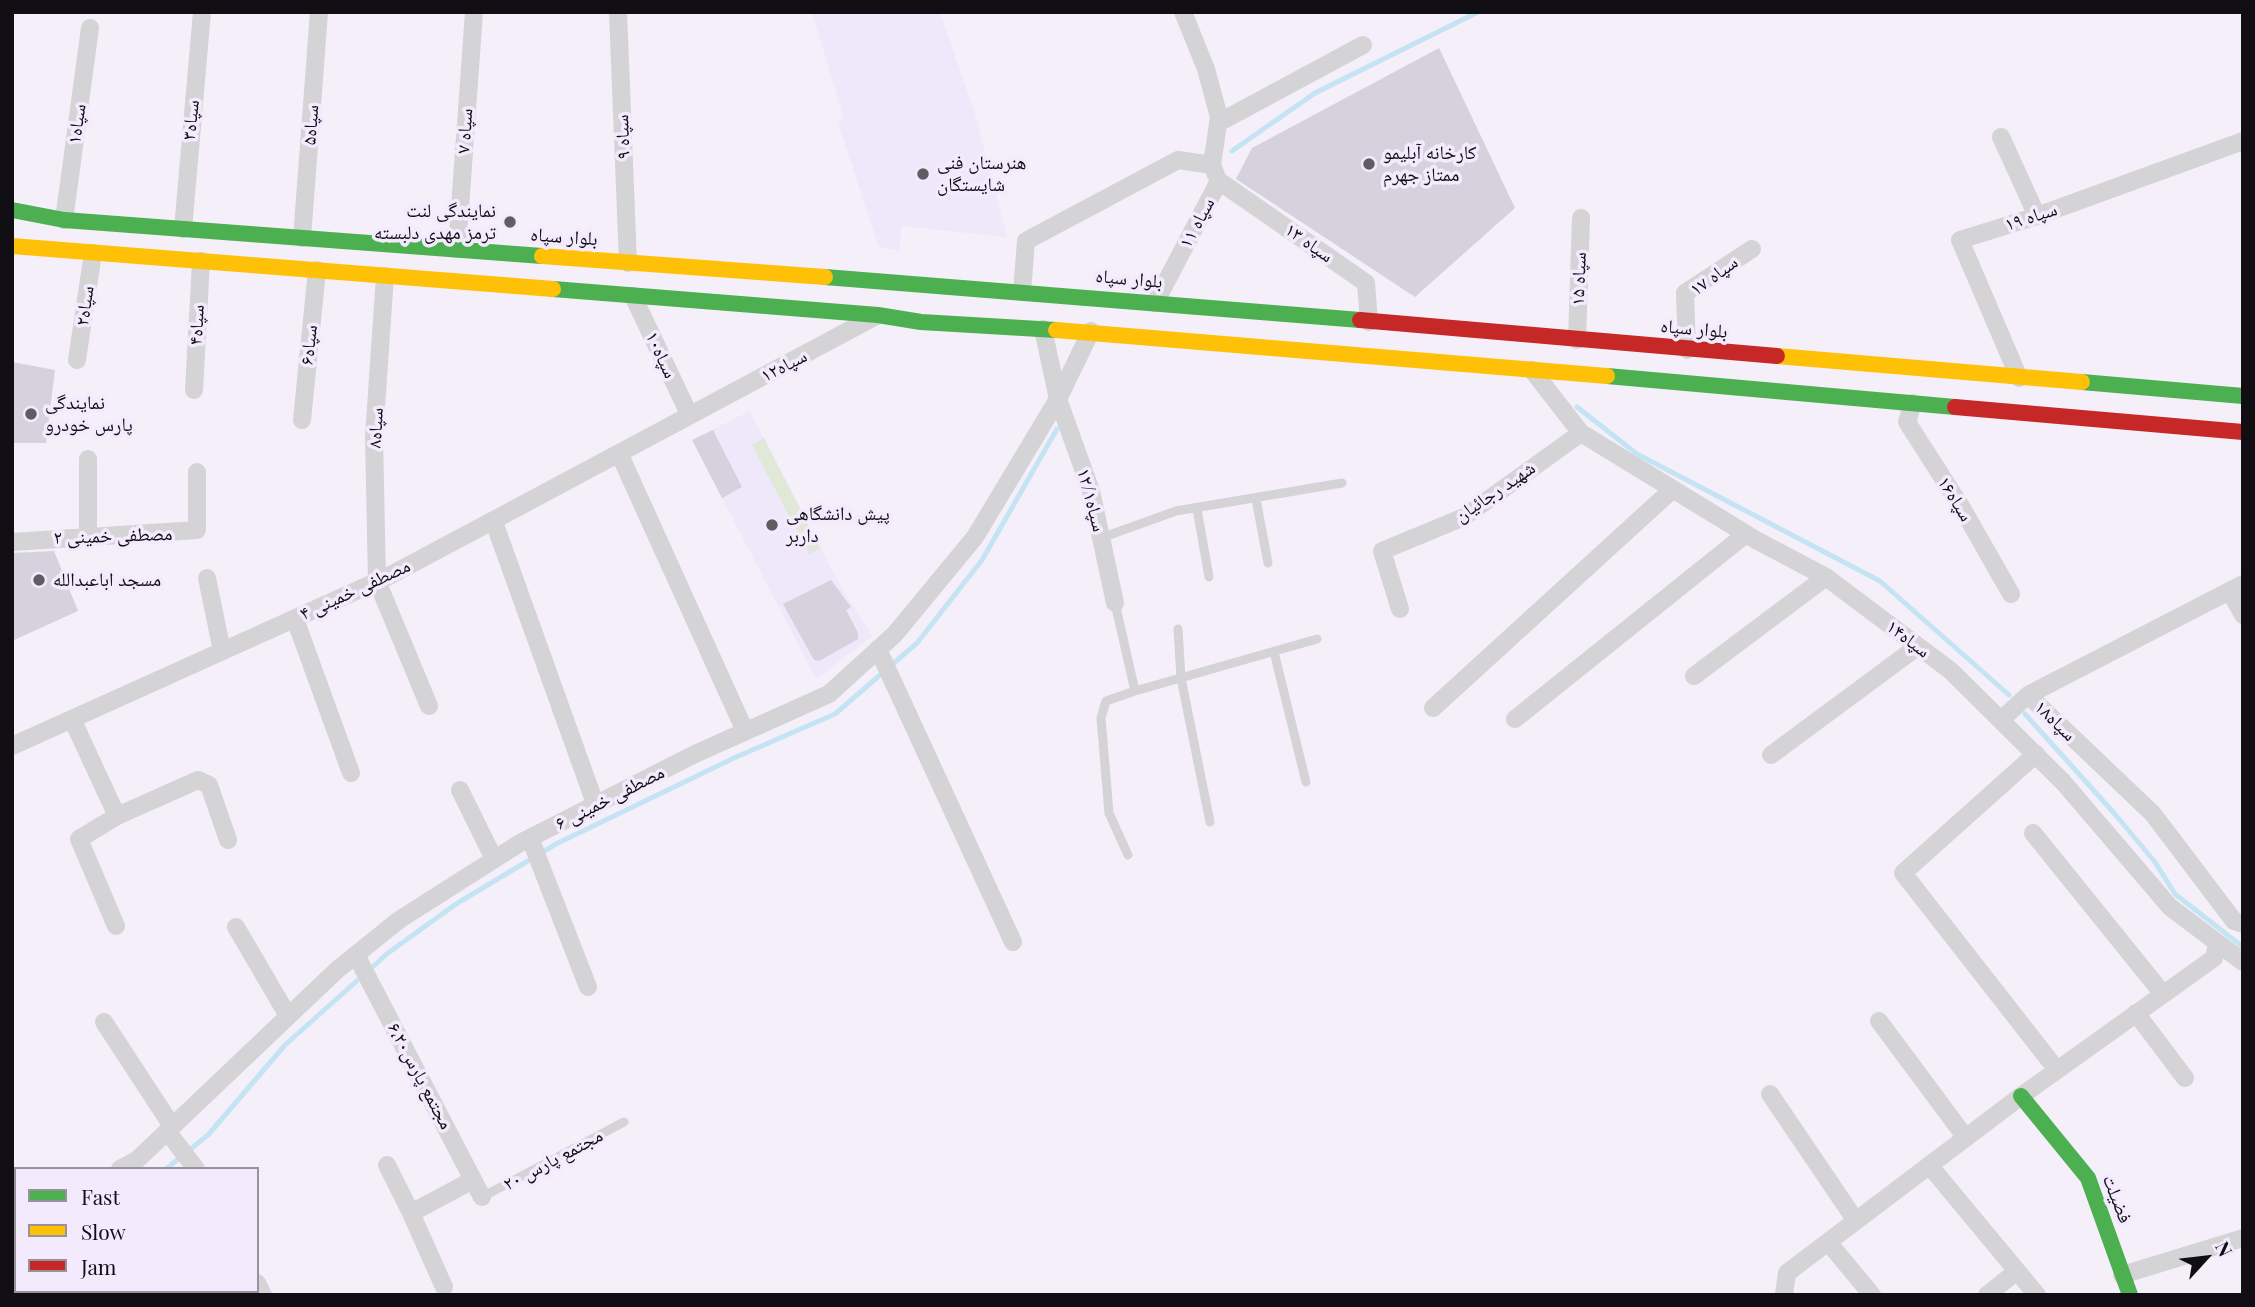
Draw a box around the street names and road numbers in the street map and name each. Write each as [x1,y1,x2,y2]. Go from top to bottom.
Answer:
street label: سپاه۳ [178,99,204,141]
street label: سپاه۱ [63,102,91,146]
street label: سپاه۵ [298,104,324,146]
street label: سپاه ۷ [452,108,478,154]
street label: سپاه ۹ [611,114,635,160]
street label: سپاه ۱۱ [1174,194,1220,252]
street label: سپاه ۱۹ [2002,198,2060,236]
street label: سپاه ۱۳ [1280,218,1338,268]
street label: بلوار سپاه [530,223,598,251]
street label: سپاه ۱۷ [1686,251,1742,301]
street label: سپاه ۱۵ [1567,252,1591,306]
street label: بلوار سپاه [1095,265,1163,293]
street label: سپاه۲ [71,284,99,328]
street label: سپاه۴ [185,304,209,346]
street label: بلوار سپاه [1660,315,1728,343]
street label: سپاه۶ [296,324,322,366]
street label: سپاه۱۰ [640,328,682,382]
street label: سپاه۱۲ [757,345,811,387]
street label: سپاه۸ [364,407,388,449]
street label: شهید رجائیان [1450,457,1540,527]
street label: سپاه۱۲/۱ [1072,466,1110,534]
street label: سپاه۱۶ [1932,472,1978,526]
street label: مصطفی خمینی ۲ [53,523,173,549]
street label: مصطفی خمینی ۴ [296,554,414,626]
street label: سپاه۱۴ [1882,615,1934,663]
street label: سپاه۱۸ [2029,696,2081,746]
street label: مصطفی خمینی ۶ [552,761,668,835]
street label: ۶،مجتمع پارس۲۰ [382,1019,458,1133]
street label: مجتمع پارس ۲۰ [499,1124,607,1196]
street label: فضیلت [2097,1172,2137,1226]

